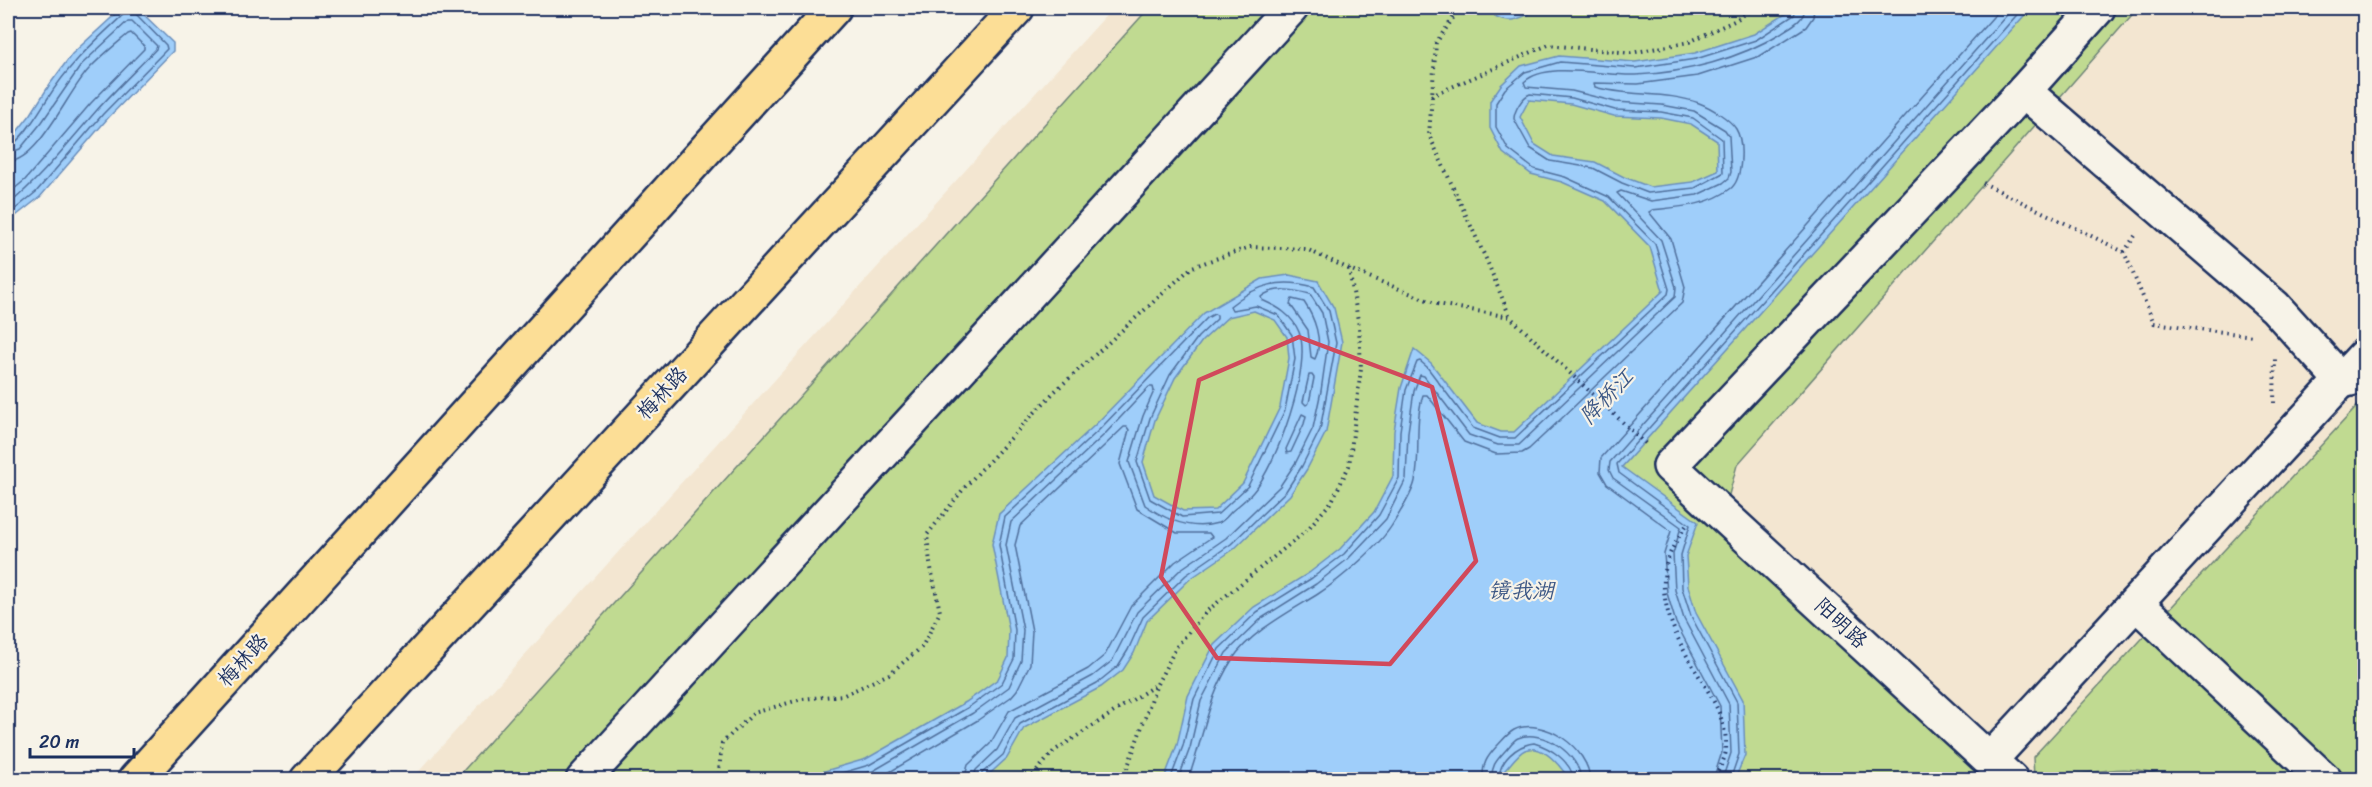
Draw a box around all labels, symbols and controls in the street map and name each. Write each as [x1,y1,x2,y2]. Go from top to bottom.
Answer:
street label: 梅林路 [627,357,697,429]
water label: 降桥江 [1569,358,1644,434]
water label: 镜我湖 [1488,571,1556,610]
street label: 阳明路 [1805,588,1877,658]
street label: 梅林路 [208,624,278,696]
scale bar [30,721,134,759]
text: 20 m [39,726,79,758]

